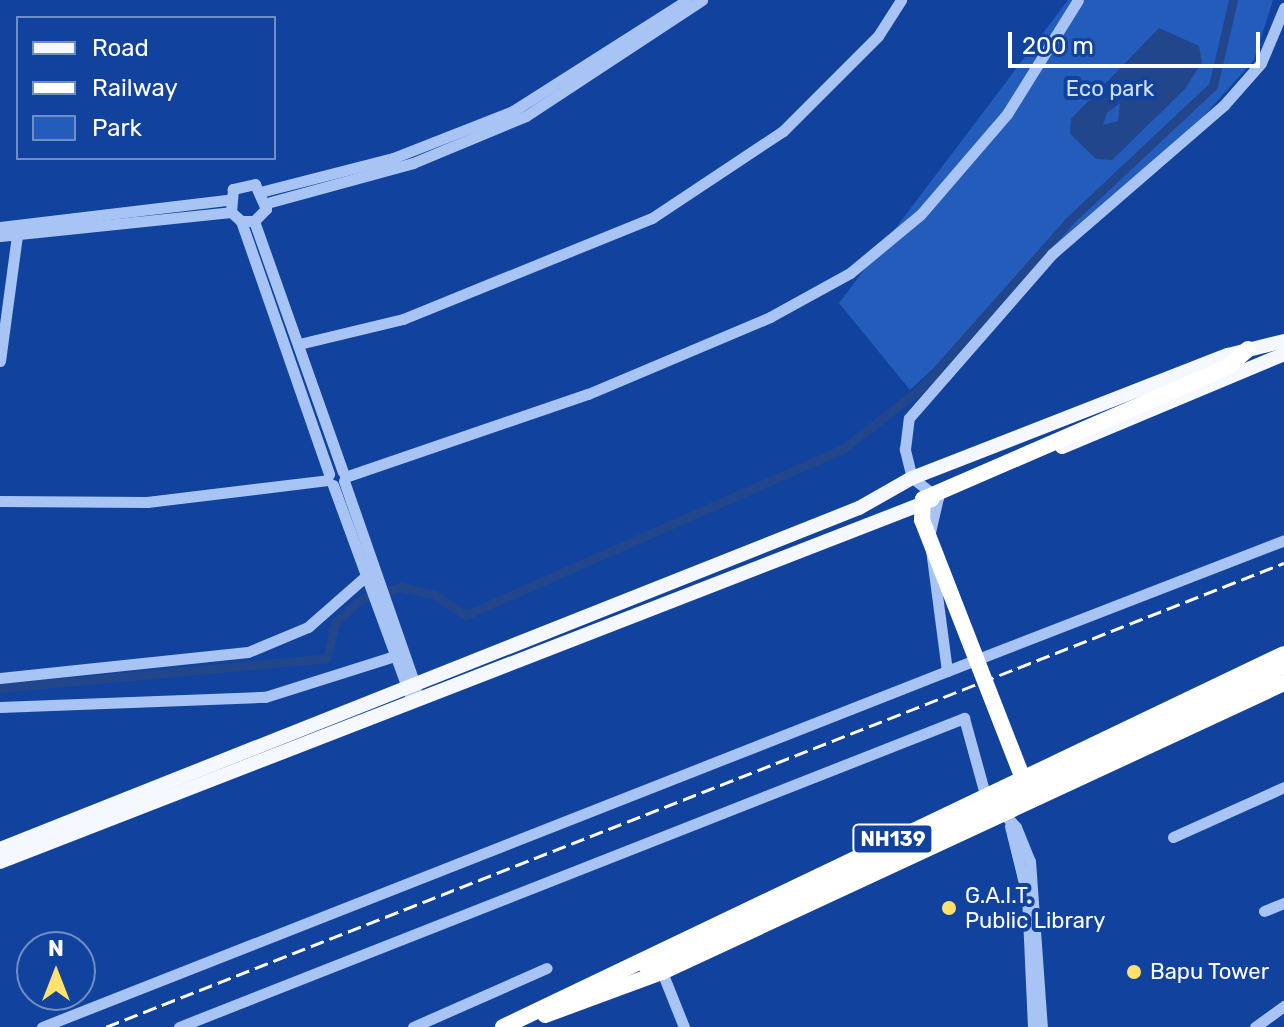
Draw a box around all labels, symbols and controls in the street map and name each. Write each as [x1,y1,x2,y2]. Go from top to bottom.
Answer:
legend [16,16,276,160]
scale bar [1012,16,1264,66]
text: 200 m [1022,32,1094,60]
text: Road [92,34,149,62]
text: Railway [92,74,178,102]
park label: Eco park [1066,76,1154,102]
text: Park [92,114,142,142]
road number: NH139 [851,823,935,855]
place label: G.A.I.T. Public Library [965,882,1105,934]
marker: G.A.I.T. Public Library [940,899,958,917]
north arrow [16,931,96,1011]
text: N [48,935,64,962]
place label: Bapu Tower [1150,959,1270,985]
marker: Bapu Tower [1125,963,1143,981]

